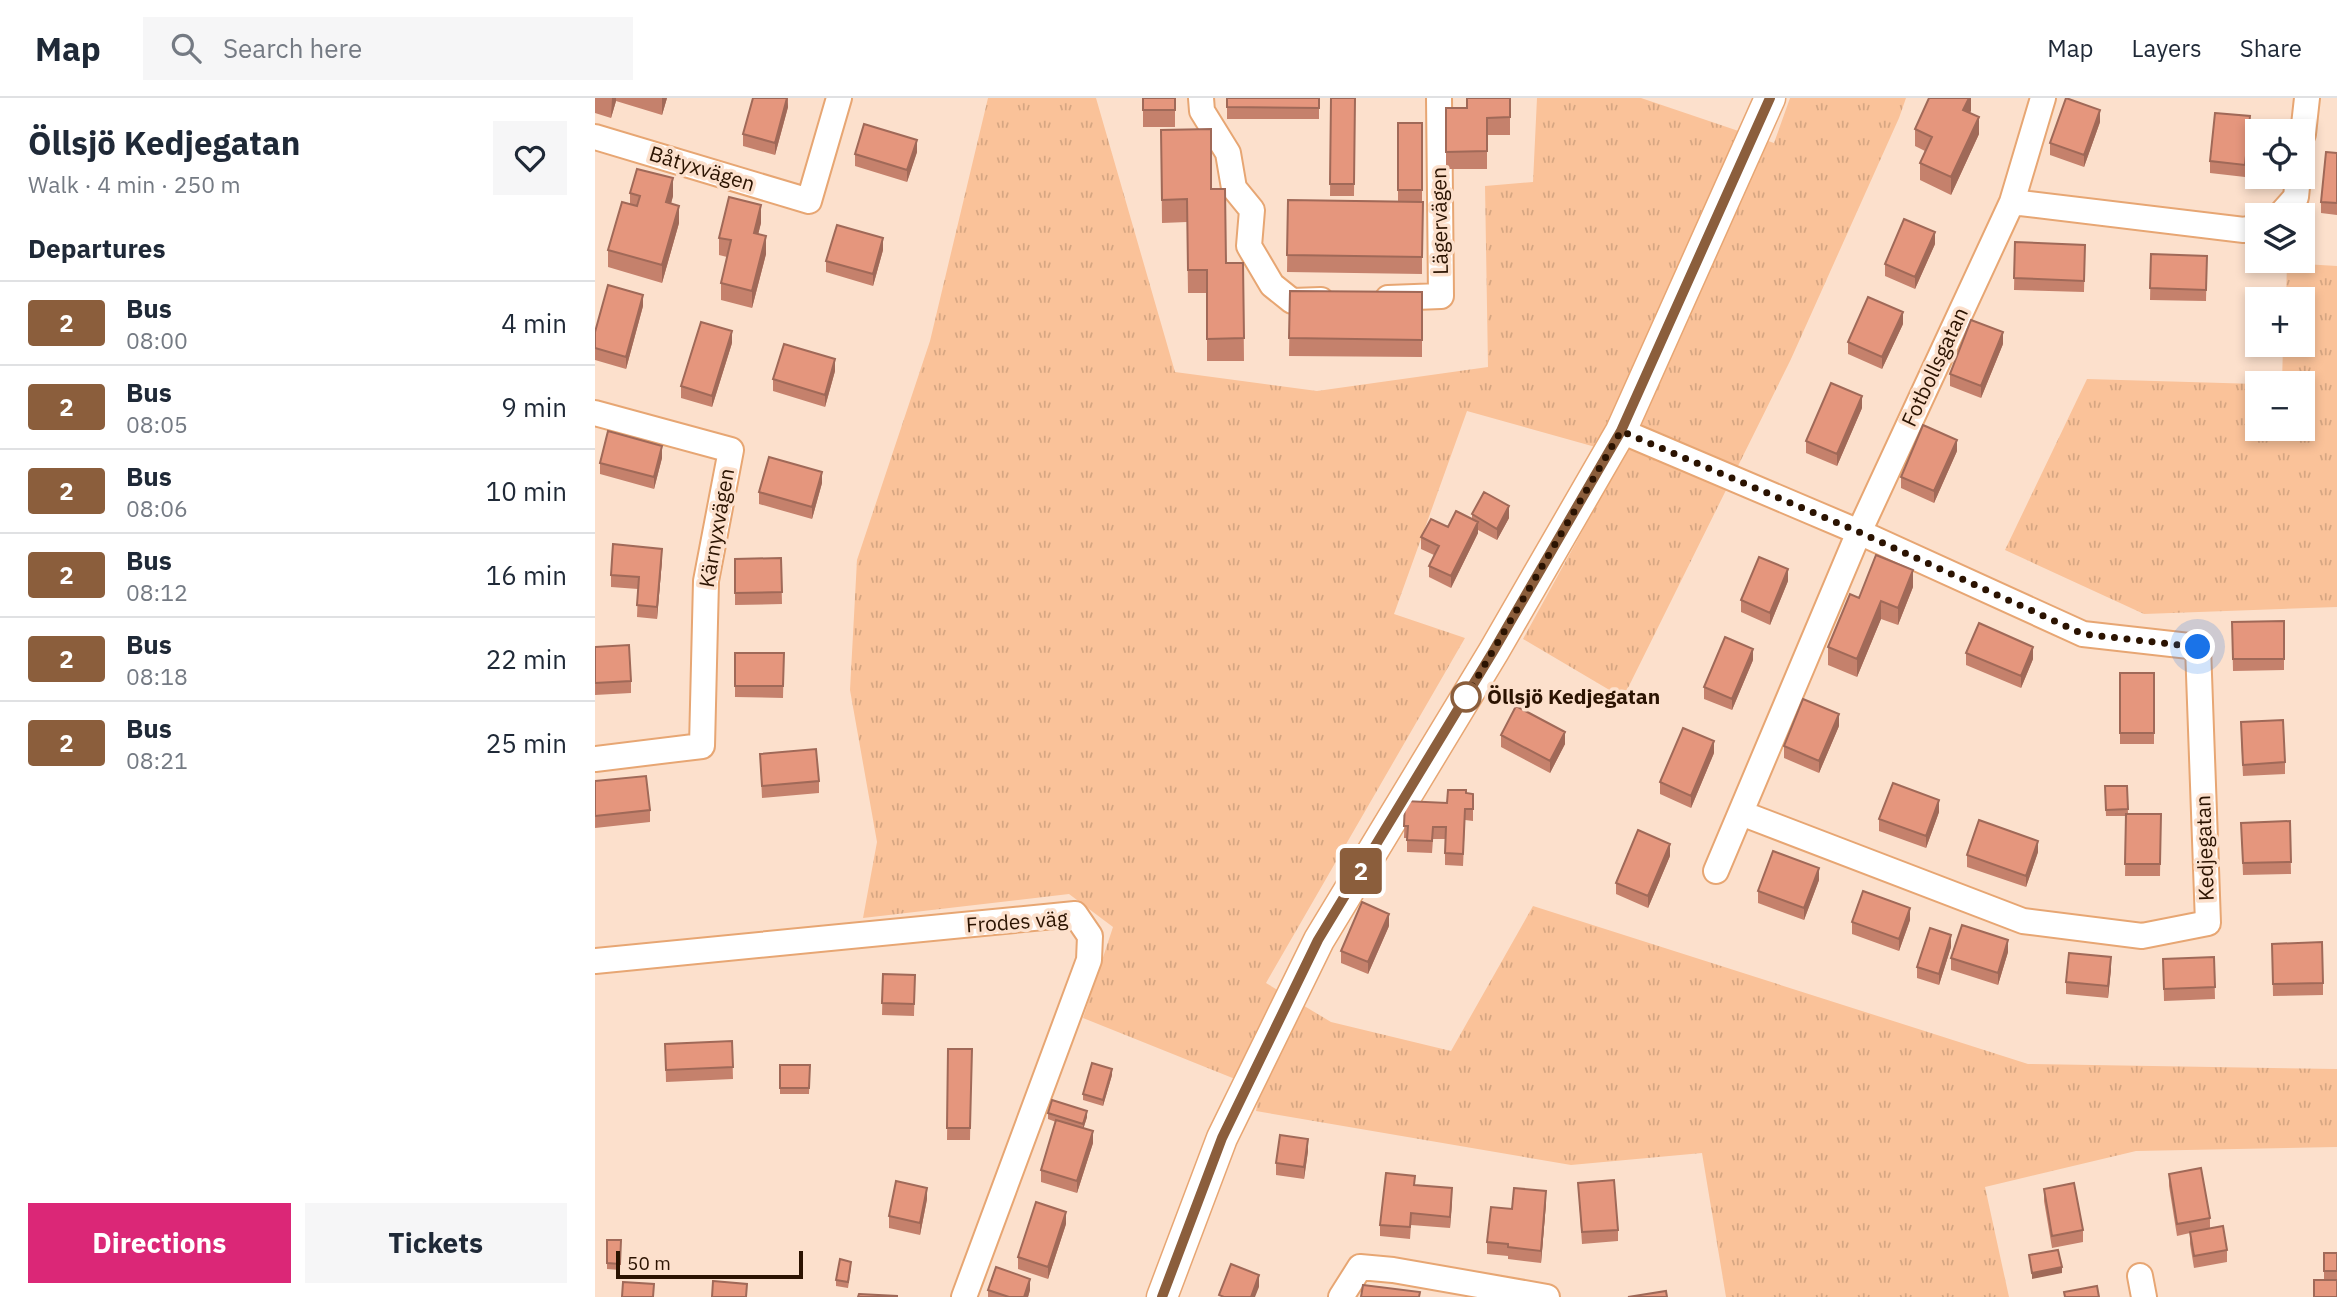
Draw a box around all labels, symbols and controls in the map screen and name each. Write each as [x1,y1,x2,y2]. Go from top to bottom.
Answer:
search box [143,17,633,80]
text: Map [35,27,101,70]
icon: search [167,29,205,67]
text: Search here [223,31,362,65]
text: Map [2047,32,2094,64]
text: Layers [2132,32,2202,64]
text: Share [2240,32,2302,64]
map controls [2245,119,2315,441]
button: locate [2245,119,2315,189]
text: Öllsjö Kedjegatan [28,121,300,164]
button: heart [493,121,567,195]
street label: Båtyxvägen [646,139,759,197]
street label: Lägervägen [1424,167,1454,275]
text: Walk · 4 min · 250 m [28,169,241,199]
button: layers [2245,203,2315,273]
text: Departures [28,231,166,265]
button: + [2245,287,2315,357]
text: Bus [126,291,172,325]
street label: Fotbollsgatan [1894,302,1974,431]
text: 4 min [501,306,567,340]
text: 2 [59,307,74,339]
text: 08:00 [126,325,188,355]
button: − [2245,371,2315,441]
text: Bus [126,375,172,409]
text: 9 min [501,390,567,424]
text: 2 [59,391,74,423]
text: 08:05 [126,409,188,439]
text: Bus [126,459,172,493]
street label: Kärnyxvägen [692,466,740,590]
text: 10 min [486,474,567,508]
text: 2 [59,475,74,507]
text: 08:06 [126,493,188,523]
text: Bus [126,543,172,577]
text: 16 min [486,558,567,592]
text: 2 [59,559,74,591]
text: 08:12 [126,577,188,607]
text: Bus [126,627,172,661]
your location [2180,629,2215,664]
text: 22 min [486,642,567,676]
text: 2 [59,643,74,675]
text: 08:18 [126,661,188,691]
marker: Öllsjö Kedjegatan [1451,682,1481,712]
place label: Öllsjö Kedjegatan [1487,682,1660,710]
text: Bus [126,711,172,745]
text: 25 min [486,726,567,760]
text: 2 [59,727,74,759]
text: 08:21 [126,745,188,775]
street label: Kedjegatan [2188,795,2220,902]
line badge: 2 [1338,848,1384,894]
text: 2 [1354,855,1368,887]
street label: Frodes väg [965,903,1069,939]
button: Directions [28,1203,291,1283]
button: Tickets [305,1203,567,1283]
scale bar [616,1248,803,1280]
text: 50 m [627,1251,671,1275]

